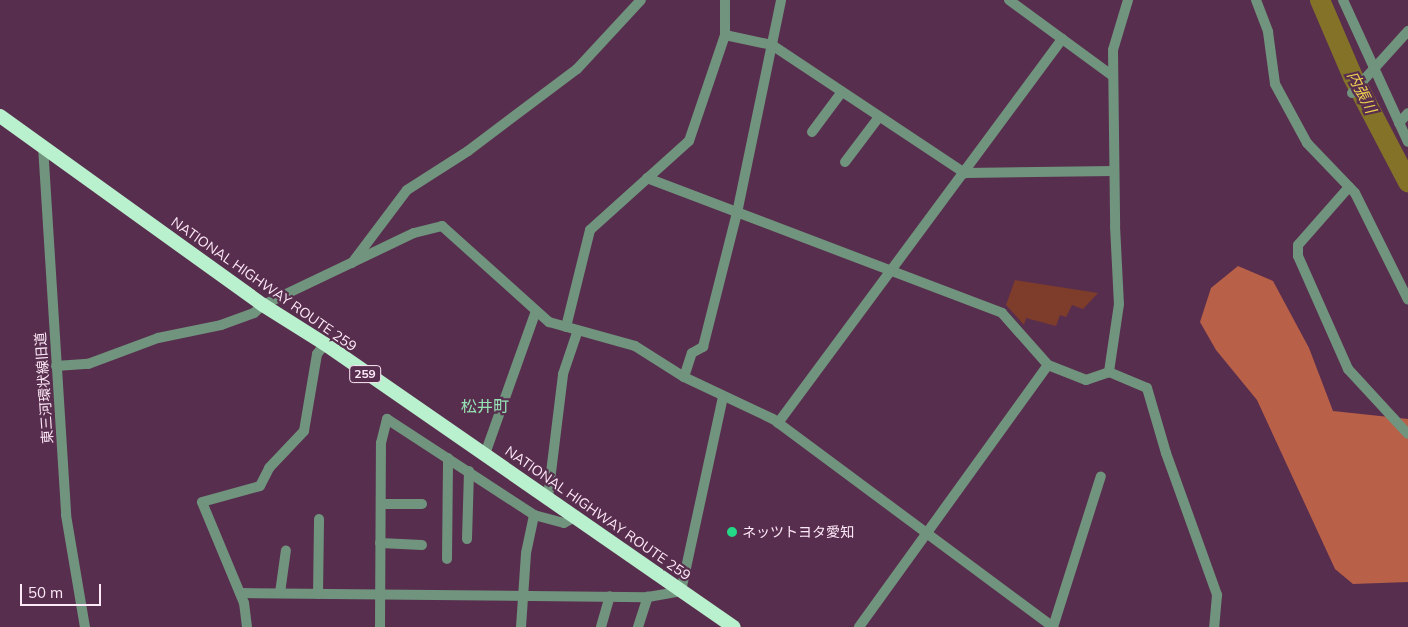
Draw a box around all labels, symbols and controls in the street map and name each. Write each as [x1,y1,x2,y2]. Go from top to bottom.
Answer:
water label: 内張川 [1344,68,1380,116]
street label: NATIONAL HIGHWAY ROUTE 259 [168,213,360,355]
street label: 東三河環状線旧道 [32,332,56,444]
road number: 259 [349,364,381,384]
district label: 松井町 [461,396,509,416]
street label: NATIONAL HIGHWAY ROUTE 259 [502,442,694,584]
place label: ネッツトヨタ愛知 [742,524,854,540]
marker: ネッツトヨタ愛知 [726,526,738,538]
scale bar [22,574,104,606]
text: 50 m [28,583,63,602]

